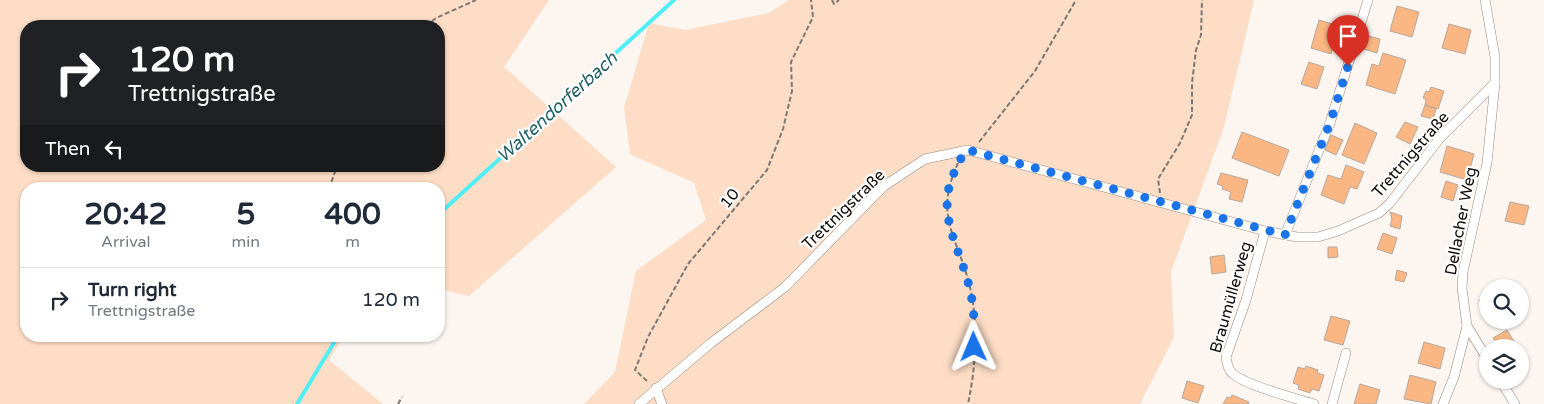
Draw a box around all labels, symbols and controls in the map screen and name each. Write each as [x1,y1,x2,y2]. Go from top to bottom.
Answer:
pin [1327,15,1369,66]
icon: arrive [1334,22,1362,50]
text: 120 m [128,39,235,81]
icon: right [45,40,110,105]
water label: Waltendorferbach [492,46,623,167]
text: Trettnigstraße [128,81,276,107]
street label: Trettnigstraße [1368,108,1454,202]
icon: left [100,135,128,163]
text: Then [45,138,90,160]
street label: Trettnigstraße [798,165,889,254]
street label: Dellacher Weg [1441,165,1481,277]
street label: 10 [716,185,744,213]
text: 20:42 [84,196,167,233]
text: 5 [236,196,255,233]
text: 400 [324,196,381,233]
text: Arrival [101,232,151,252]
text: min [232,232,260,252]
text: m [345,232,360,252]
street label: Braumüllerweg [1205,239,1256,355]
text: Turn right [88,279,176,301]
map controls [1479,279,1529,389]
button: search [1479,279,1529,329]
icon: right [45,286,73,314]
text: 120 m [362,289,420,311]
text: Trettnigstraße [88,301,195,321]
position arrow [947,320,999,372]
button: layers [1479,339,1529,389]

